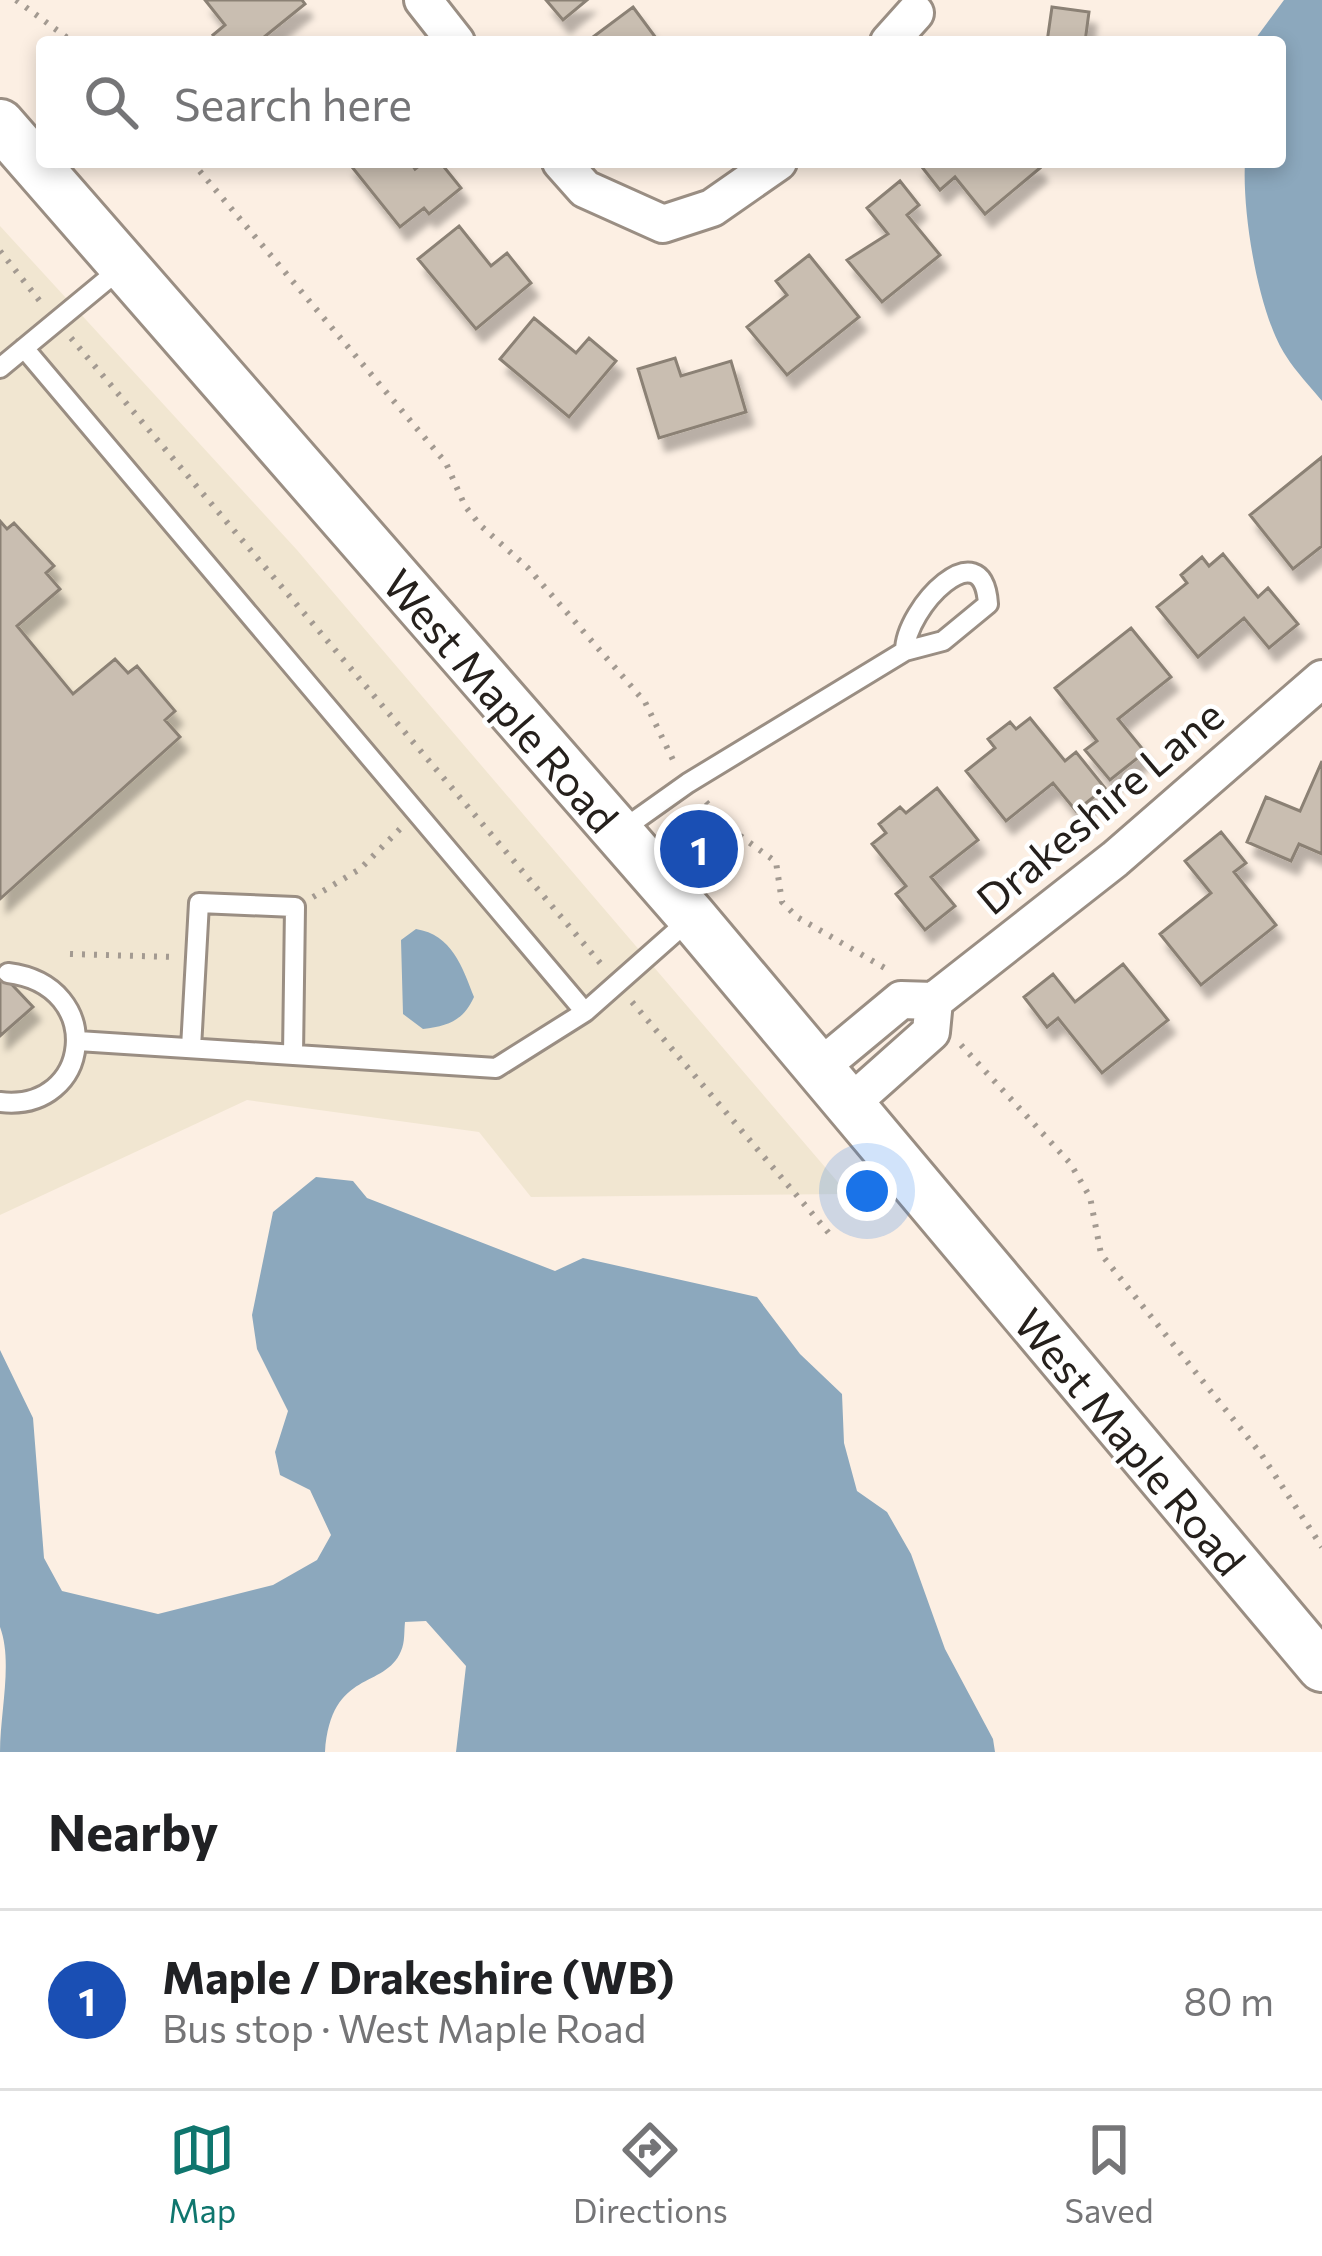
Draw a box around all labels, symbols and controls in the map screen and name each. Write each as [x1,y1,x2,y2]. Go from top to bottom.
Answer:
search box [36,36,1286,168]
icon: search [78,69,144,135]
text: Search here [174,75,412,130]
street label: West Maple Road [374,558,630,842]
street label: Drakeshire Lane [965,688,1233,924]
pin: 1 [660,804,738,894]
your location [837,1161,897,1221]
street label: West Maple Road [1004,1297,1258,1585]
text: Nearby [48,1799,218,1862]
text: Maple / Drakeshire (WB) [162,1948,674,2003]
text: 1 [78,1976,96,2024]
text: 80 m [1183,1976,1274,2024]
text: Bus stop · West Maple Road [162,2003,646,2051]
tab: Map [168,2117,236,2230]
tab: Directions [573,2117,728,2230]
tab: Saved [1065,2117,1154,2230]

